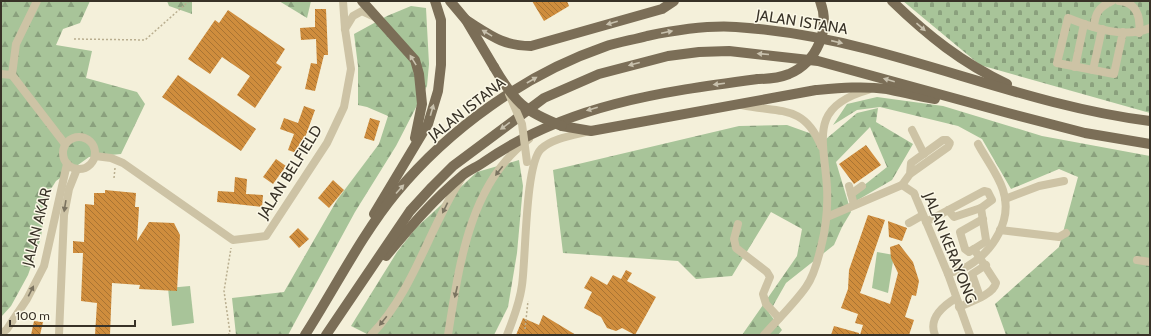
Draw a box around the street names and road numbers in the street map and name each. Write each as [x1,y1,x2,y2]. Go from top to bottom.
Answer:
street label: JALAN ISTANA [754,6,850,38]
street label: JALAN ISTANA [424,73,510,145]
street label: JALAN BELFIELD [254,122,326,223]
street label: JALAN AKAR [18,186,55,269]
street label: JALAN KERAYONG [919,189,980,306]

